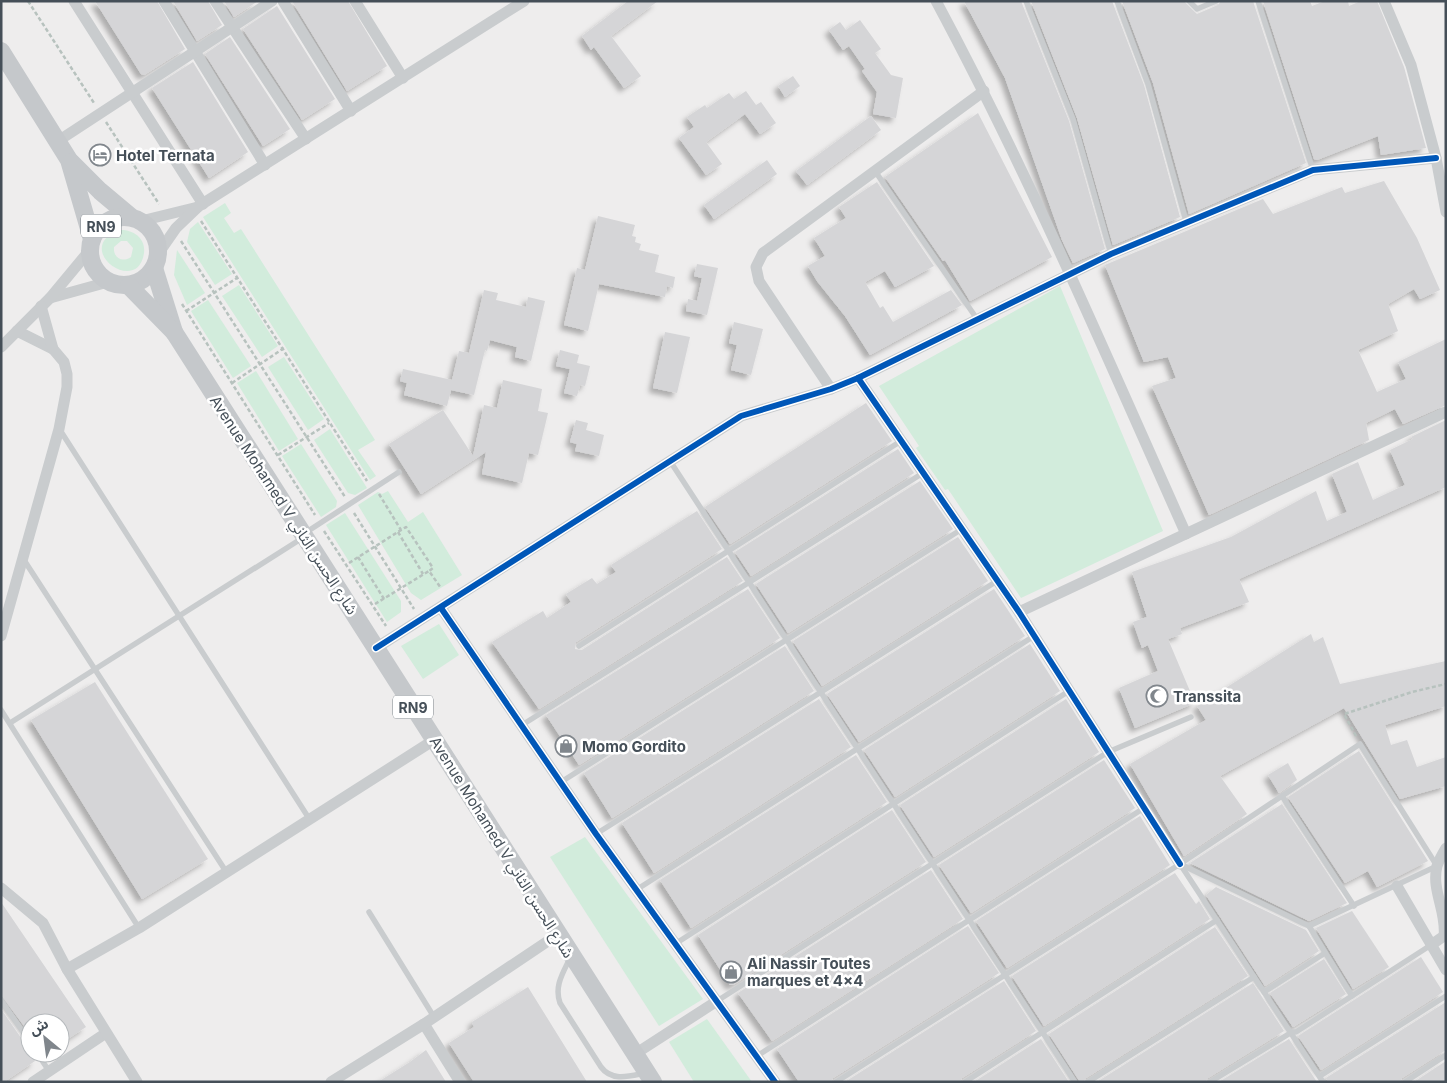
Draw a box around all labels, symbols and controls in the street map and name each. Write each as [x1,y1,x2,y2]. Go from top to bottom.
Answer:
hotel icon: Hotel Ternata [88,143,112,167]
place label: Hotel Ternata [116,146,215,165]
road number: RN9 [81,215,121,238]
street label: Avenue Mohamed V شارع الحسن الثاني [203,392,362,620]
mosque icon: Transsita [1145,684,1169,708]
place label: Transsita [1173,687,1241,706]
road number: RN9 [393,696,433,719]
street label: Avenue Mohamed V شارع الحسن الثاني [423,733,578,963]
shop icon: Momo Gordito [554,734,578,758]
place label: Momo Gordito [582,737,686,756]
place label: Ali Nassir Toutes marques et 4x4 [747,954,871,990]
shop icon: Ali Nassir Toutes marques et 4x4 [719,960,743,984]
north arrow [20,1013,70,1063]
text: ش [26,1014,51,1038]

